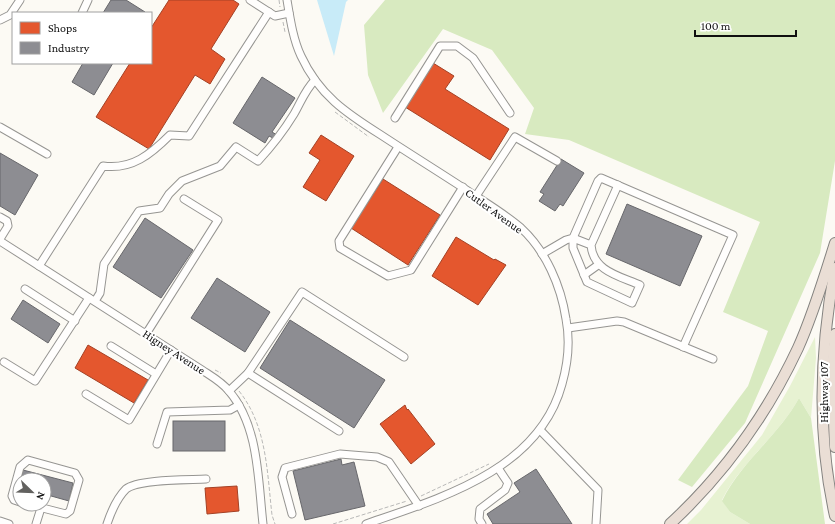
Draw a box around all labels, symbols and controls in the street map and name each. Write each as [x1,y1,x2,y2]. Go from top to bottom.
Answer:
legend [12,12,152,64]
scale bar [695,12,796,38]
text: 100 m [701,19,731,33]
text: Shops [48,21,77,35]
text: Industry [48,41,90,55]
street label: Cutler Avenue [463,185,525,237]
street label: Higney Avenue [140,327,208,377]
street label: Highway 107 [817,361,831,423]
north arrow [12,472,52,512]
text: N [34,490,48,502]

